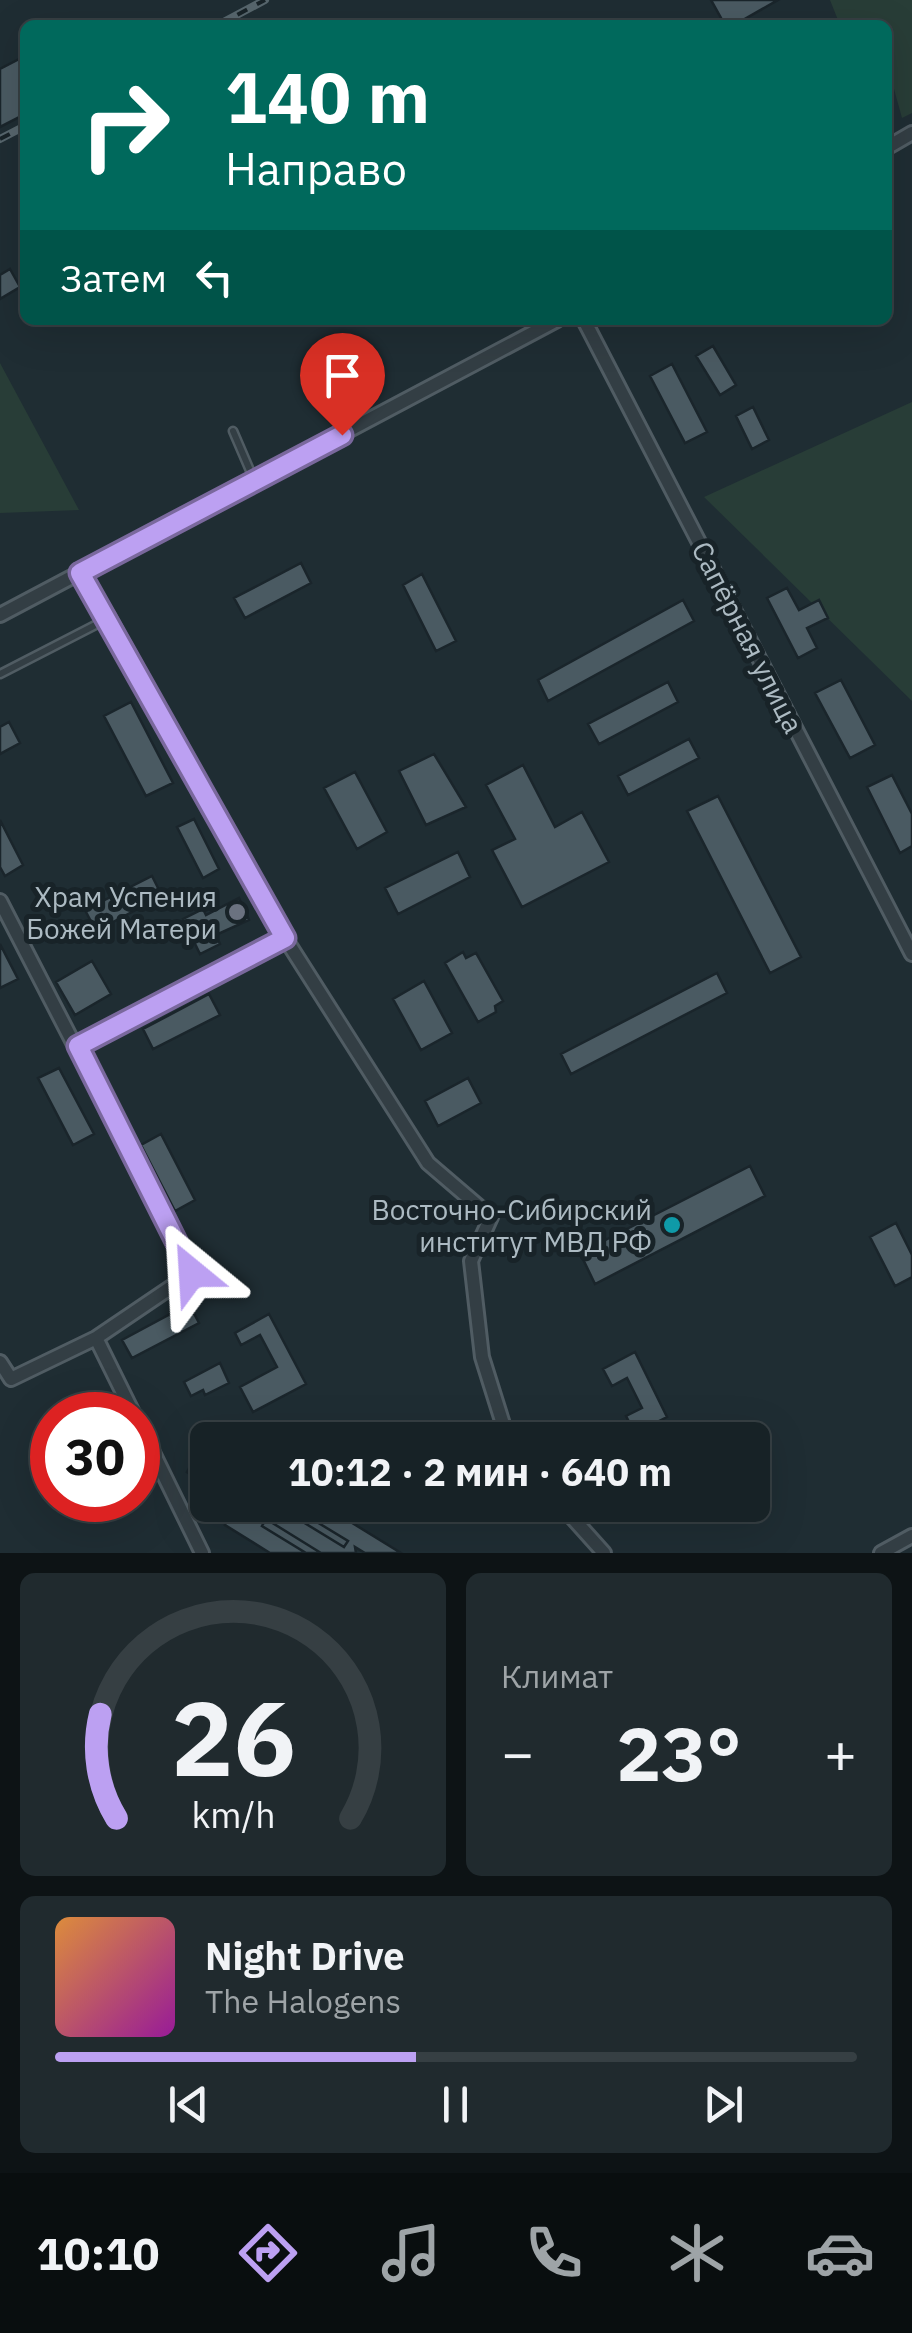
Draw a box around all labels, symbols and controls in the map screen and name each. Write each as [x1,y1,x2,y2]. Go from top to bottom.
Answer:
text: 140 m [225,51,430,142]
icon: right [60,60,190,190]
text: Направо [225,139,407,197]
icon: left [187,250,242,305]
text: Затем [60,253,167,302]
pin [300,333,385,436]
icon: arrive [315,348,370,403]
street label: Сапёрная улица [684,535,812,739]
place label: Храм Успения Божей Матери [26,878,217,947]
marker: Храм Успения Божей Матери [226,901,248,923]
place label: Восточно-Сибирский институт МВД РФ [371,1191,652,1260]
marker: Восточно-Сибирский институт МВД РФ [661,1214,683,1236]
position arrow [140,1221,244,1325]
speed limit sign: 30 [30,1392,160,1522]
text: 10:12 · 2 мин · 640 m [288,1447,672,1496]
text: Климат [501,1655,613,1697]
text: 26 [171,1669,295,1805]
text: 23° [616,1704,742,1802]
text: − [501,1717,534,1788]
text: + [824,1717,857,1788]
text: km/h [191,1791,275,1838]
text: Night Drive [205,1931,405,1980]
text: The Halogens [205,1980,401,2022]
icon: previous [161,2077,216,2132]
icon: pause [428,2077,483,2132]
icon: next [696,2077,751,2132]
icon: directions [233,2218,303,2288]
icon: music [376,2218,446,2288]
icon: phone [519,2218,589,2288]
icon: climate [662,2218,732,2288]
icon: car [805,2218,875,2288]
text: 10:10 [37,2224,159,2282]

